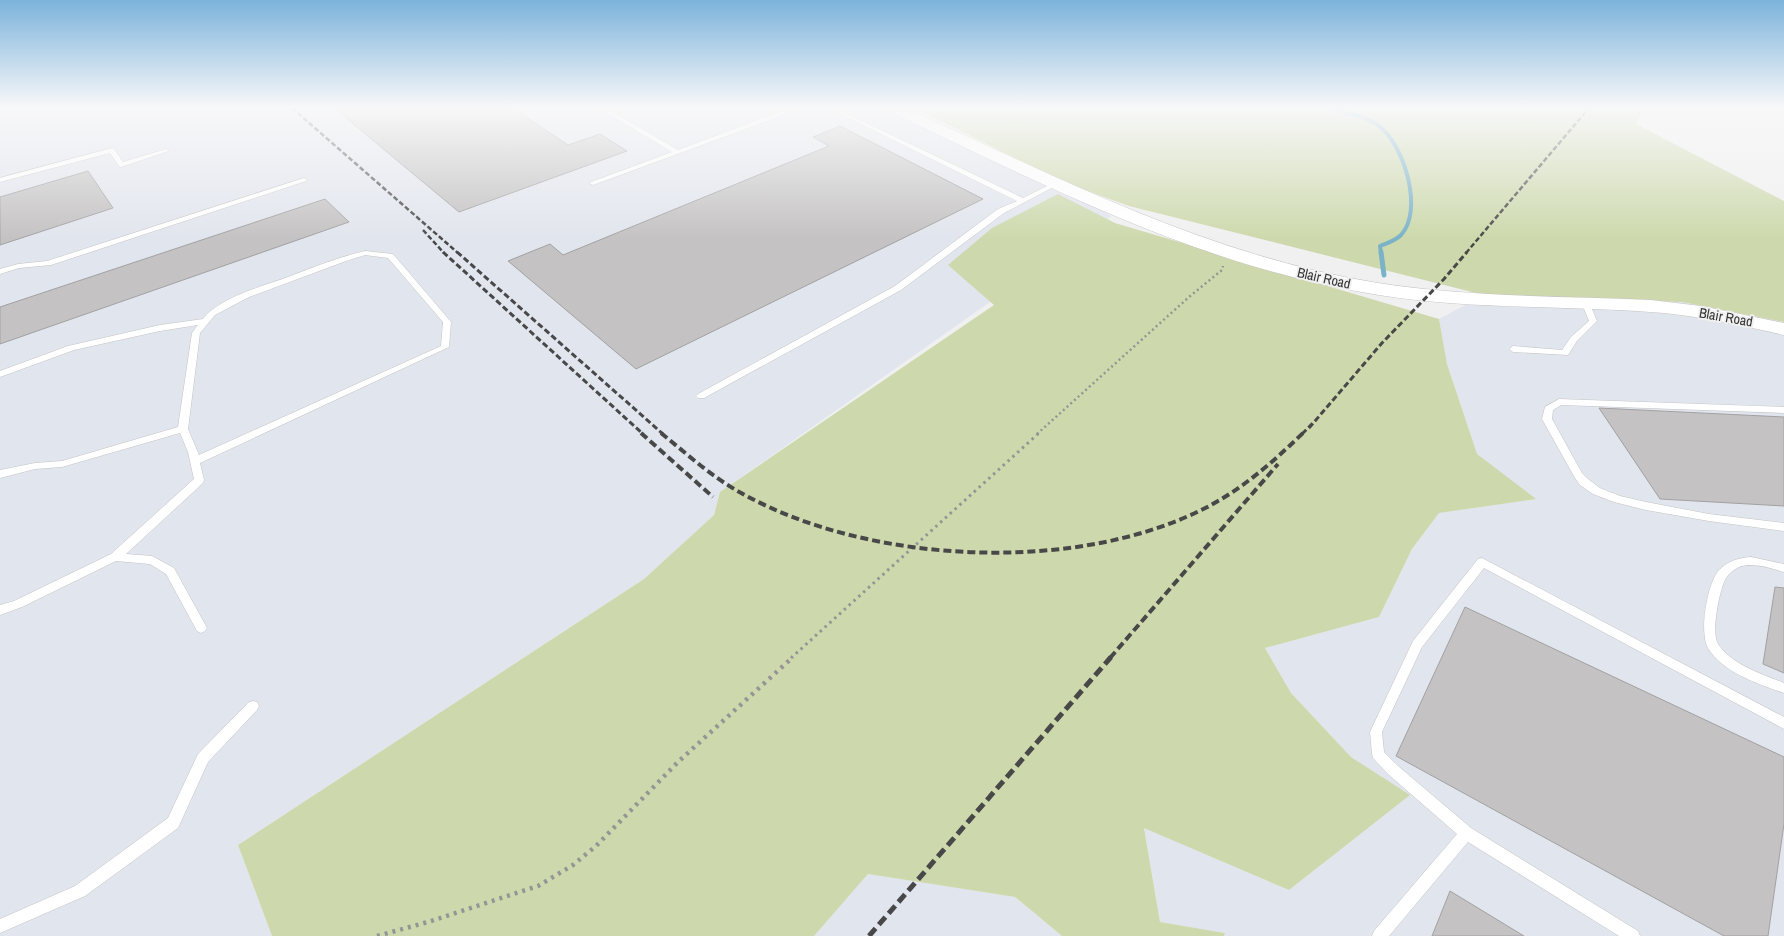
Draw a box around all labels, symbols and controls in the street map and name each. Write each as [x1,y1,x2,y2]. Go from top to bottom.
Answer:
street label: Blair Road [1296,263,1352,293]
street label: Blair Road [1698,303,1754,331]

